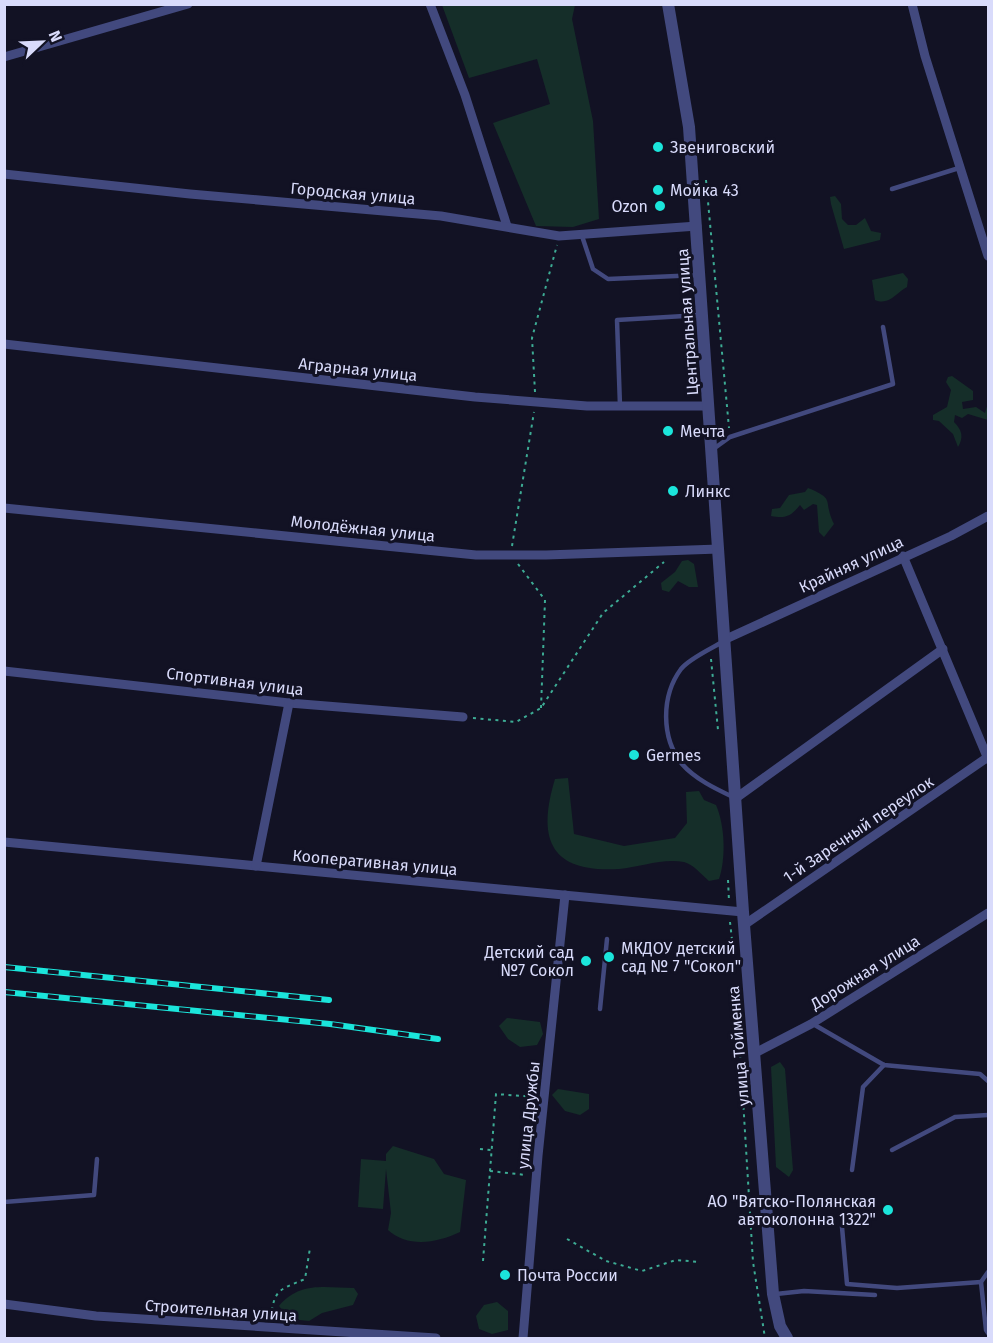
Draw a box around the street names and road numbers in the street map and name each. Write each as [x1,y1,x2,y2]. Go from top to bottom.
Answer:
street label: Городская улица [290,179,416,208]
street label: Центральная улица [673,248,702,396]
street label: Аграрная улица [298,354,418,385]
street label: Молодёжная улица [290,511,436,546]
street label: Крайняя улица [796,532,906,597]
street label: Спортивная улица [165,664,305,699]
street label: 1-й Заречный переулок [779,772,938,887]
street label: Кооперативная улица [292,846,458,879]
street label: Дорожная улица [806,931,923,1014]
street label: улица Тойменка [724,985,753,1107]
street label: улица Дружбы [513,1060,544,1170]
street label: Строительная улица [144,1296,298,1325]

